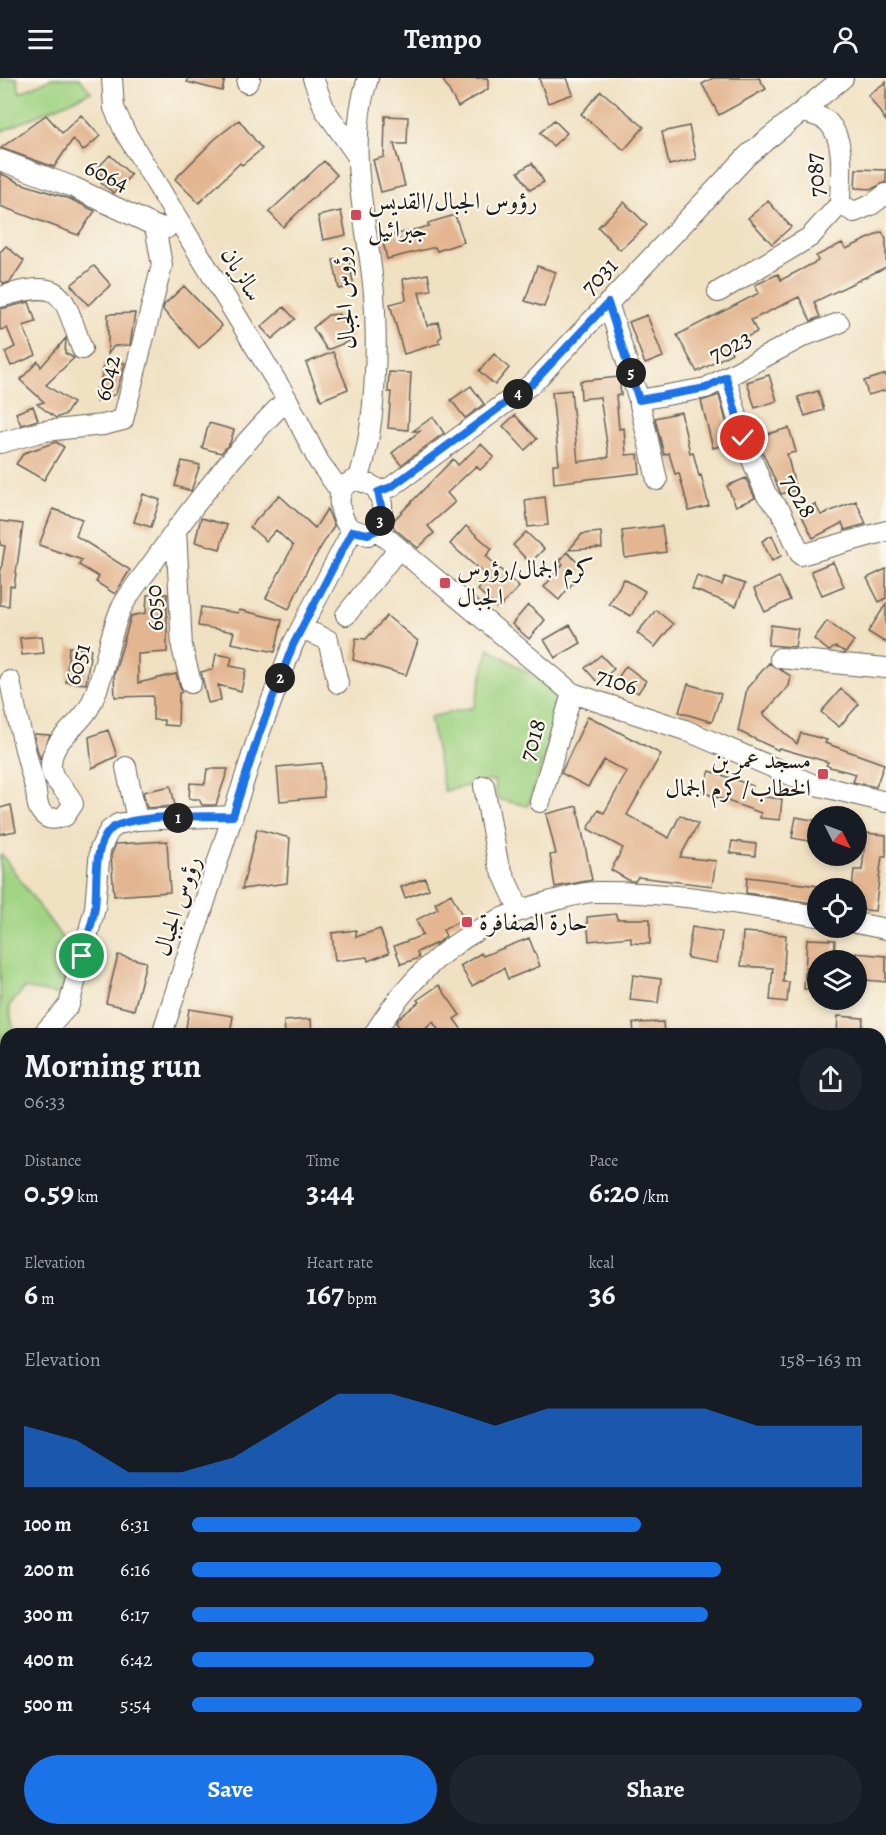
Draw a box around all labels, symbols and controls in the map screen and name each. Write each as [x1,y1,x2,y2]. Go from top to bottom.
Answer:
text: Tempo [404,21,482,57]
icon: menu [24,23,57,56]
icon: person [829,23,862,56]
street label: 7087 [797,150,833,199]
street label: 6064 [79,151,135,199]
place label: رؤوس الجبال/القديس جبرائيل [368,185,538,246]
marker: رؤوس الجبال/القديس جبرائيل [349,208,363,222]
street label: سالزيان [213,241,271,307]
street label: رؤوس الجبال [324,245,364,351]
street label: 7031 [573,250,625,302]
street label: 7023 [703,322,757,370]
street label: 6042 [86,352,128,404]
pin: 5 [616,358,646,388]
text: 5 [628,362,634,384]
pin: 4 [503,379,533,409]
text: 4 [514,383,522,405]
pin [717,412,768,463]
icon: check [726,421,759,454]
street label: 7028 [774,468,824,524]
pin: 3 [365,506,395,536]
text: 3 [377,510,383,532]
place label: كرم الجمال/رؤوس الجبال [457,553,594,613]
marker: كرم الجمال/رؤوس الجبال [438,576,452,590]
street label: 6050 [137,584,171,632]
street label: 6051 [56,639,98,689]
street label: 7106 [592,659,642,703]
pin: 2 [265,663,295,693]
text: 2 [276,667,284,689]
street label: 7018 [510,715,554,765]
place label: مسجد عمر بن الخطاب/كرم الجمال [665,744,811,809]
marker: مسجد عمر بن الخطاب/كرم الجمال [816,767,830,781]
pin: 1 [163,803,193,833]
north arrow [807,806,867,866]
map controls [807,806,867,1010]
text: 1 [175,807,181,829]
street label: رؤوس الجبال [146,852,208,960]
button: locate [807,878,867,938]
place label: حارة الصفافرة [479,906,588,938]
marker: حارة الصفافرة [460,915,474,929]
pin [56,930,107,981]
icon: arrive [65,939,98,972]
button: layers [807,950,867,1010]
text: Morning run [24,1043,201,1088]
button: share [799,1048,862,1111]
text: 06:33 [24,1088,65,1115]
text: Distance [24,1150,81,1172]
text: Time [306,1150,340,1172]
text: Pace [589,1150,618,1172]
text: 0.59 [24,1172,74,1212]
text: 3:44 [306,1172,355,1212]
text: 6:20 [589,1172,639,1212]
text: km [74,1186,98,1208]
text: /km [639,1186,669,1208]
text: Elevation [24,1252,85,1274]
text: Heart rate [306,1252,373,1274]
text: kcal [589,1252,614,1274]
text: 6 [24,1274,38,1314]
text: 167 [306,1274,344,1314]
text: 36 [589,1274,616,1314]
text: m [38,1288,55,1310]
text: bpm [344,1288,377,1310]
text: Elevation [24,1346,101,1373]
text: 158–163 m [780,1346,862,1373]
text: 100 m [24,1511,72,1538]
text: 6:31 [120,1511,149,1538]
text: 200 m [24,1556,74,1583]
text: 6:16 [120,1556,150,1583]
text: 300 m [24,1601,73,1628]
text: 6:17 [120,1601,149,1628]
text: 400 m [24,1646,74,1673]
text: 6:42 [120,1646,153,1673]
text: 500 m [24,1691,73,1718]
text: 5:54 [120,1691,151,1718]
button: Save [24,1755,437,1824]
button: Share [449,1755,862,1824]

